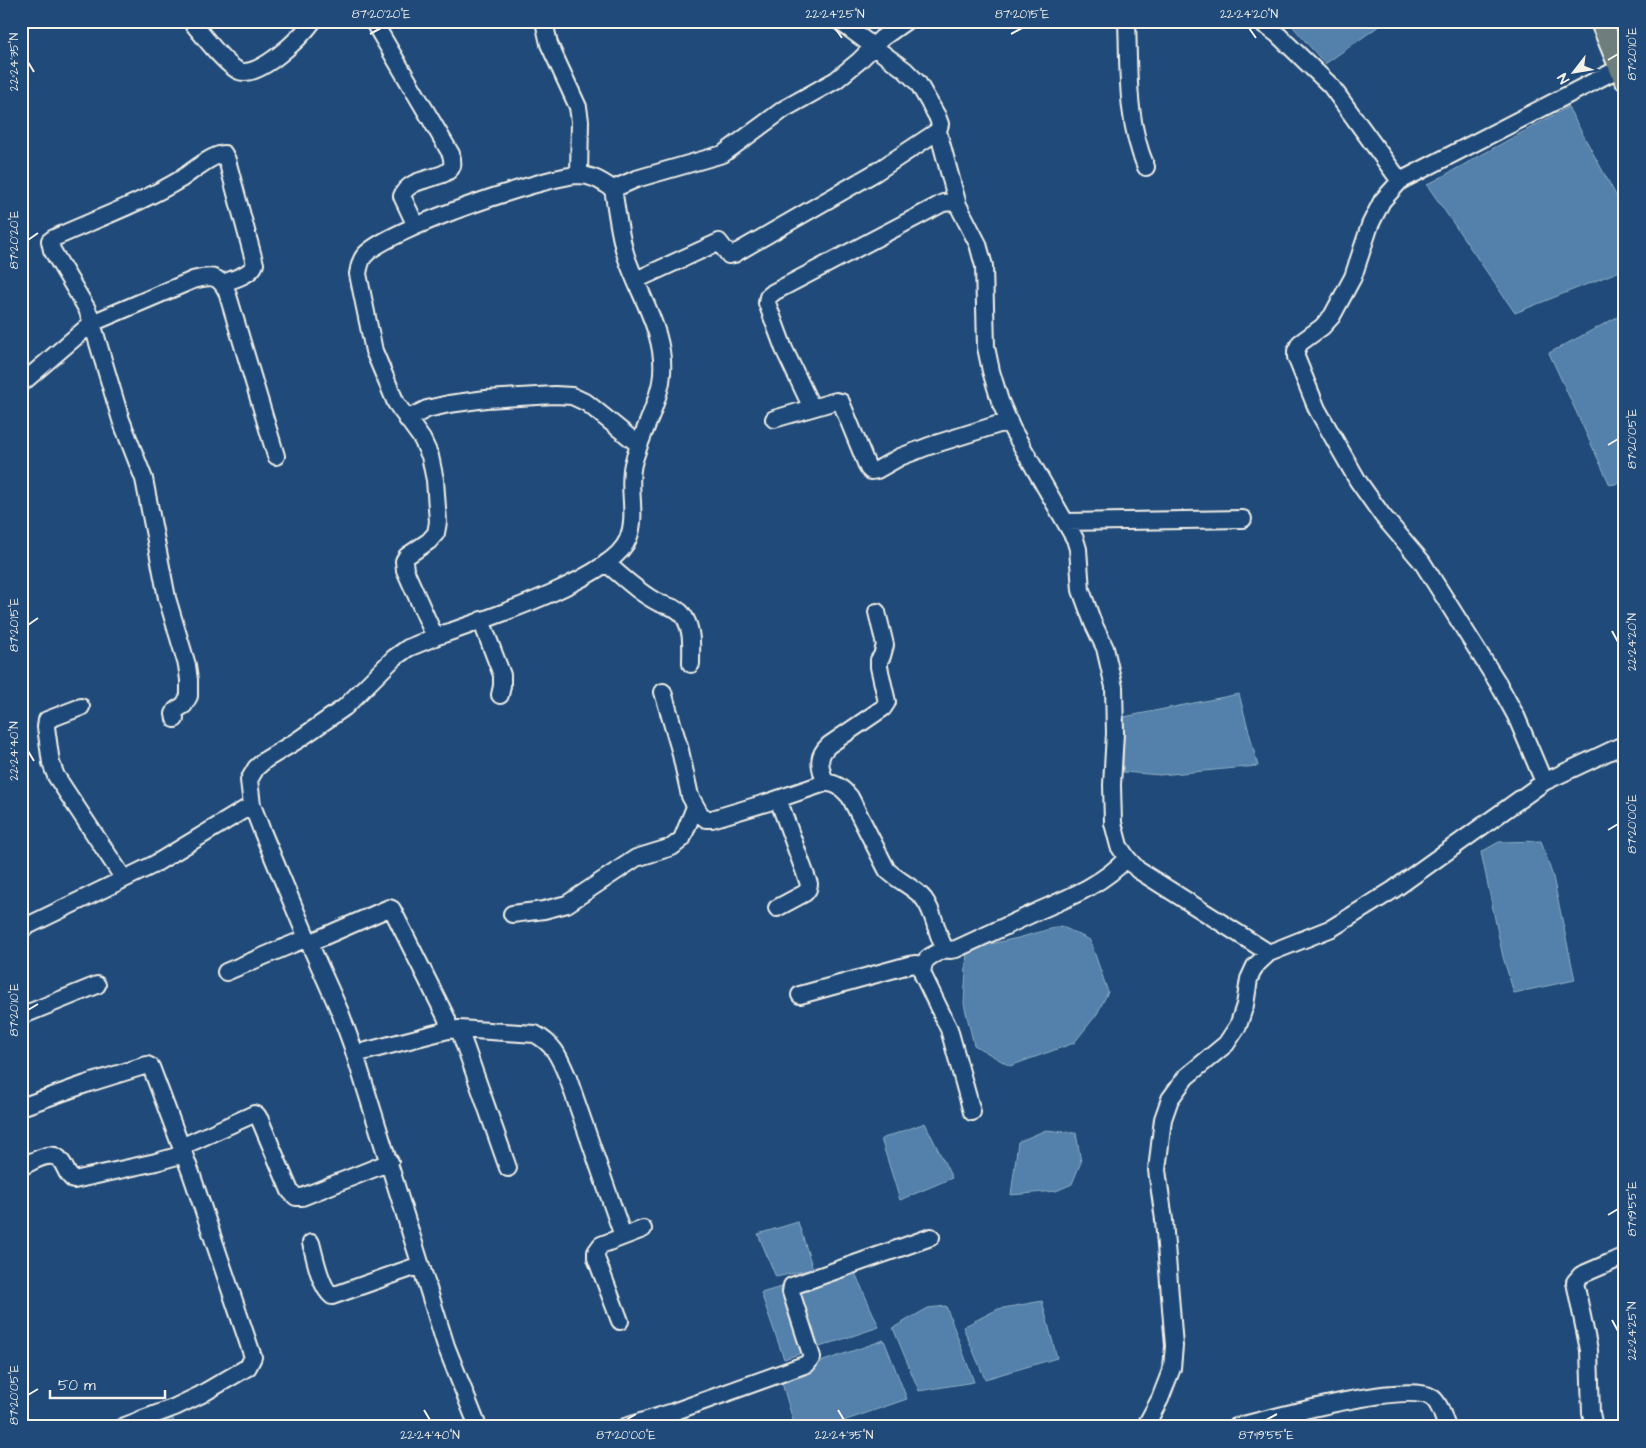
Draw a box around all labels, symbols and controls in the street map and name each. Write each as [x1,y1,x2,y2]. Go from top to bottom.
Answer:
text: 87°20'20"E [352,6,410,23]
text: 22°24'25"N [805,6,865,23]
text: 87°20'15"E [995,6,1049,23]
text: 22°24'20"N [1220,6,1279,23]
text: 87°20'10"E [1624,27,1641,81]
text: 22°24'35"N [6,32,23,91]
north arrow [1548,48,1598,98]
text: N [1553,69,1575,87]
text: 87°20'20"E [6,211,23,269]
text: 87°20'05"E [1624,409,1641,469]
text: 87°20'15"E [6,598,23,652]
text: 22°24'20"N [1624,612,1641,671]
text: 22°24'40"N [6,721,23,781]
text: 87°20'00"E [1624,794,1641,854]
text: 87°20'10"E [6,983,23,1037]
text: 87°19'55"E [1624,1181,1641,1237]
text: 22°24'25"N [1624,1301,1641,1361]
text: 87°20'05"E [6,1365,23,1425]
scale bar [50,1368,165,1400]
text: 50 m [58,1375,96,1396]
text: 22°24'40"N [400,1427,460,1444]
text: 87°20'00"E [596,1427,656,1444]
text: 22°24'35"N [815,1427,874,1444]
text: 87°19'55"E [1238,1427,1294,1444]

